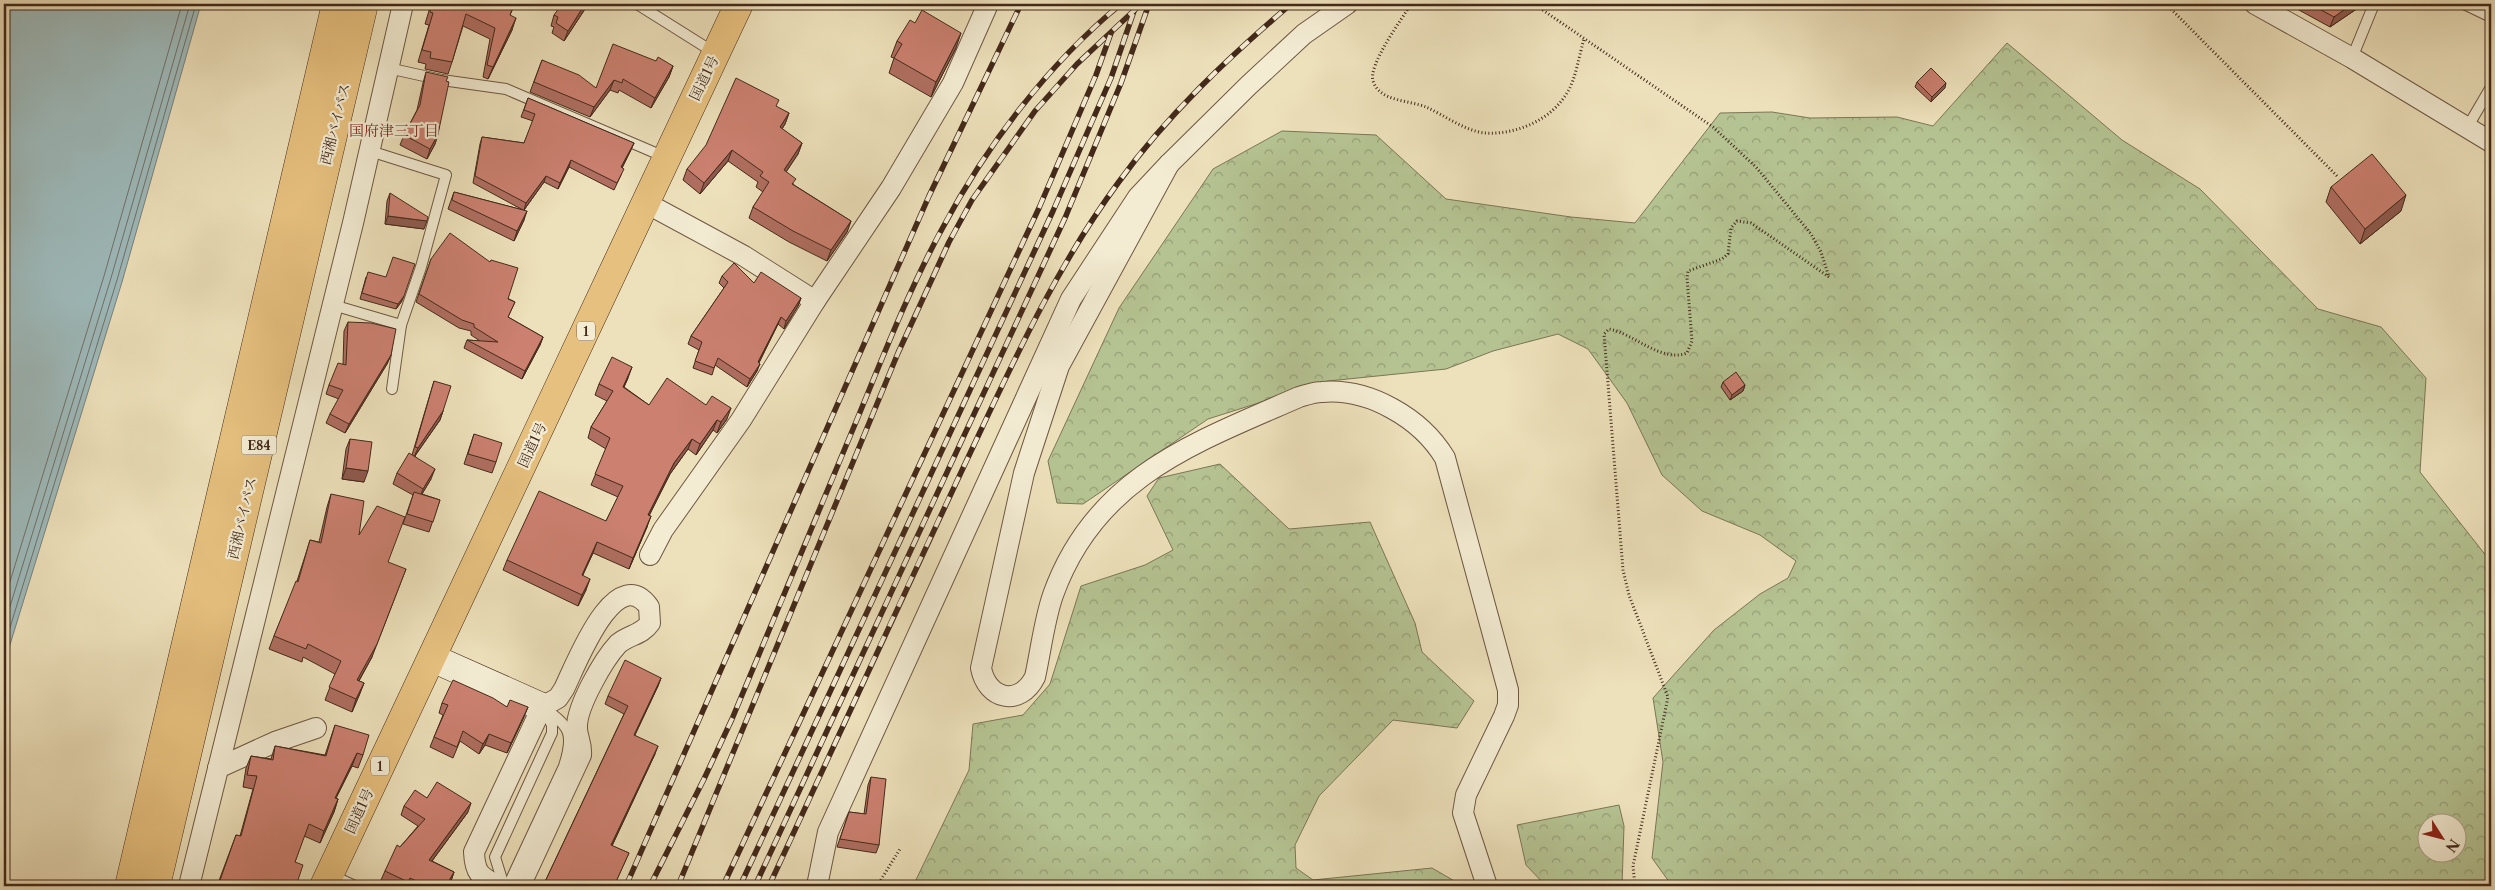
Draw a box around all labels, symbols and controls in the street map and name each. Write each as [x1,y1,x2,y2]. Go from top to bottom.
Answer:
street label: 国道1号 [685,53,723,103]
street label: 西湘バイパス [316,81,354,167]
district label: 国府津三丁目 [349,121,439,140]
road number: 1 [577,322,595,341]
street label: 国道1号 [514,419,550,471]
road number: E84 [242,436,276,454]
street label: 西湘バイパス [224,475,260,561]
road number: 1 [371,756,389,776]
street label: 国道1号 [341,785,377,837]
north arrow [2418,812,2468,862]
text: N [2442,835,2463,856]

